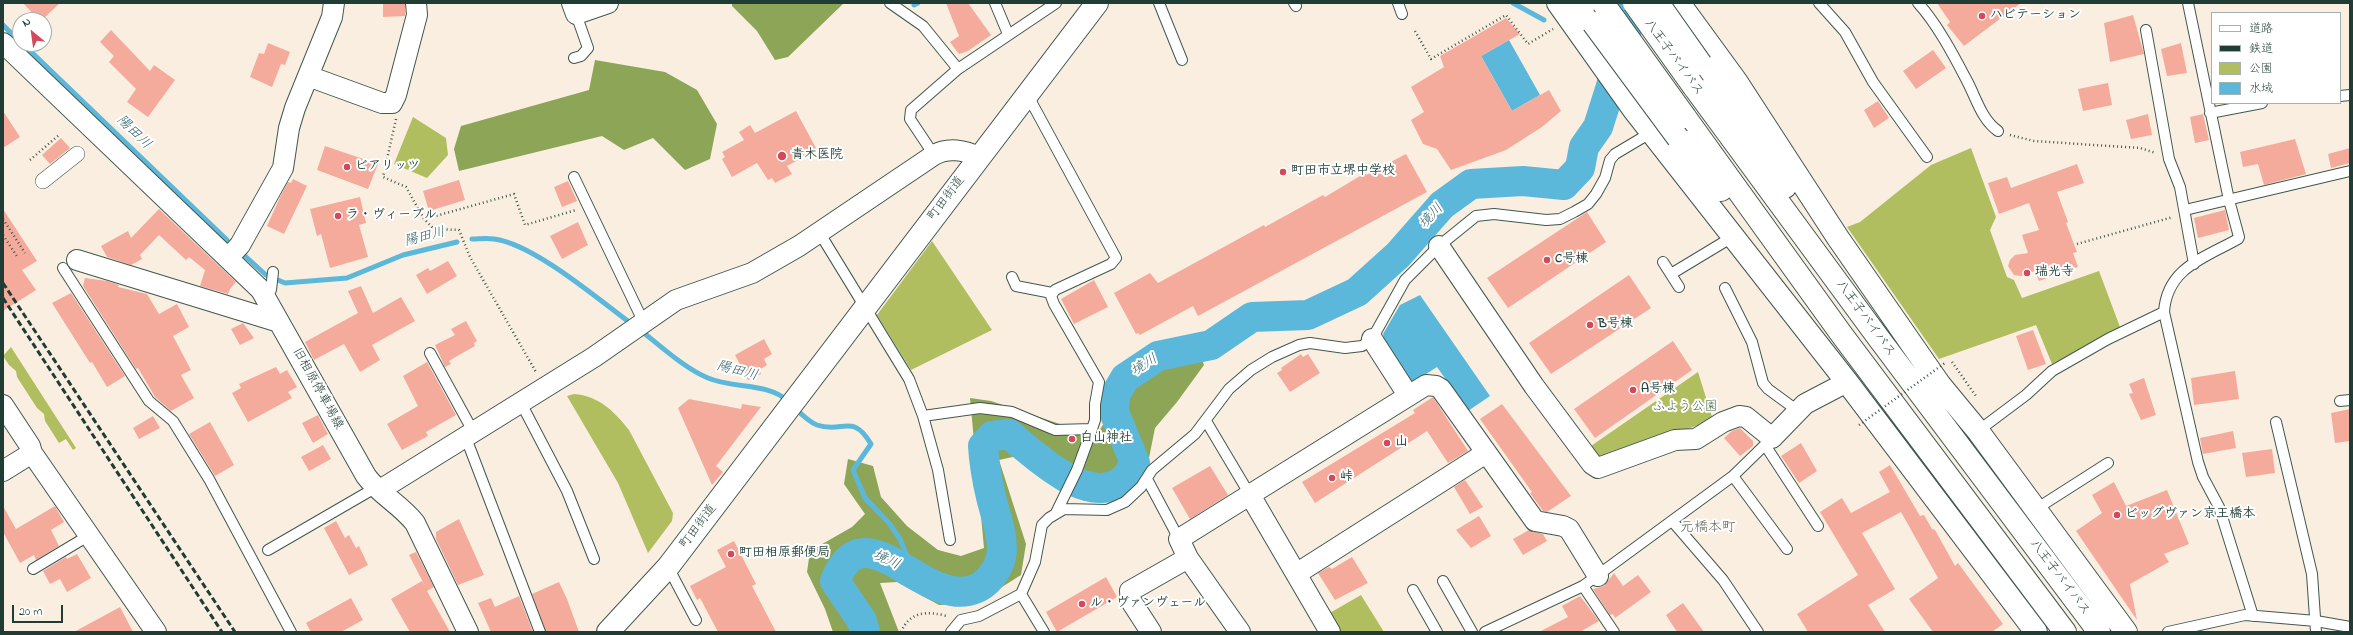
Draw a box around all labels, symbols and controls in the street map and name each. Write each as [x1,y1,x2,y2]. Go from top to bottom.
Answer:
place label: ハビテーション [1990,8,2081,24]
marker: ハビテーション [1977,11,1987,21]
north arrow [12,12,52,52]
legend [2211,12,2341,104]
text: N [20,14,34,31]
street label: 八王子バイパス [1640,17,1706,99]
text: 道路 [2249,20,2273,38]
text: 鉄道 [2249,40,2273,58]
text: 公園 [2249,60,2273,78]
text: 水域 [2249,80,2273,98]
water label: 陽田川 [112,112,154,154]
place label: 青木医院 [791,148,843,164]
marker: 青木医院 [776,150,788,162]
place label: ビアリッツ [355,159,420,175]
marker: ビアリッツ [342,162,352,172]
place label: 町田市立堺中学校 [1291,164,1395,180]
marker: 町田市立堺中学校 [1278,167,1288,177]
street label: 町田街道 [925,174,969,224]
water label: 境川 [1416,201,1448,233]
place label: ラ・ヴィーブル [346,208,437,224]
marker: ラ・ヴィーブル [333,211,343,221]
water label: 陽田川 [403,225,447,251]
place label: C号棟 [1555,252,1588,268]
marker: C号棟 [1542,255,1552,265]
place label: 瑞光寺 [2035,265,2074,281]
marker: 瑞光寺 [2022,268,2032,278]
street label: 八王子バイパス [1832,278,1898,360]
place label: B号棟 [1598,317,1633,333]
marker: B号棟 [1585,320,1595,330]
street label: 旧相原停車場線 [288,345,346,433]
water label: 境川 [1129,351,1161,381]
water label: 陽田川 [715,358,759,386]
place label: A号棟 [1641,382,1675,398]
marker: A号棟 [1628,385,1638,395]
park label: ふよう公園 [1653,400,1717,416]
place label: 白山神社 [1080,431,1132,447]
marker: 白山神社 [1067,434,1077,444]
place label: 山 [1395,435,1408,451]
marker: 山 [1382,438,1392,448]
place label: 峠 [1340,470,1353,486]
marker: 峠 [1327,473,1337,483]
street label: 町田街道 [677,502,721,552]
place label: ビッグヴァン京王橋本 [2125,507,2255,523]
marker: ビッグヴァン京王橋本 [2112,510,2122,520]
district label: 元橋本町 [1680,521,1736,537]
street label: 八王子バイパス [2025,537,2093,619]
place label: 町田相原郵便局 [739,546,830,562]
water label: 境川 [870,547,902,575]
marker: 町田相原郵便局 [726,549,736,559]
place label: ル・ヴァンヴェール [1090,596,1206,612]
scale bar [14,597,65,623]
marker: ル・ヴァンヴェール [1077,599,1087,609]
text: 20 m [19,603,42,621]

